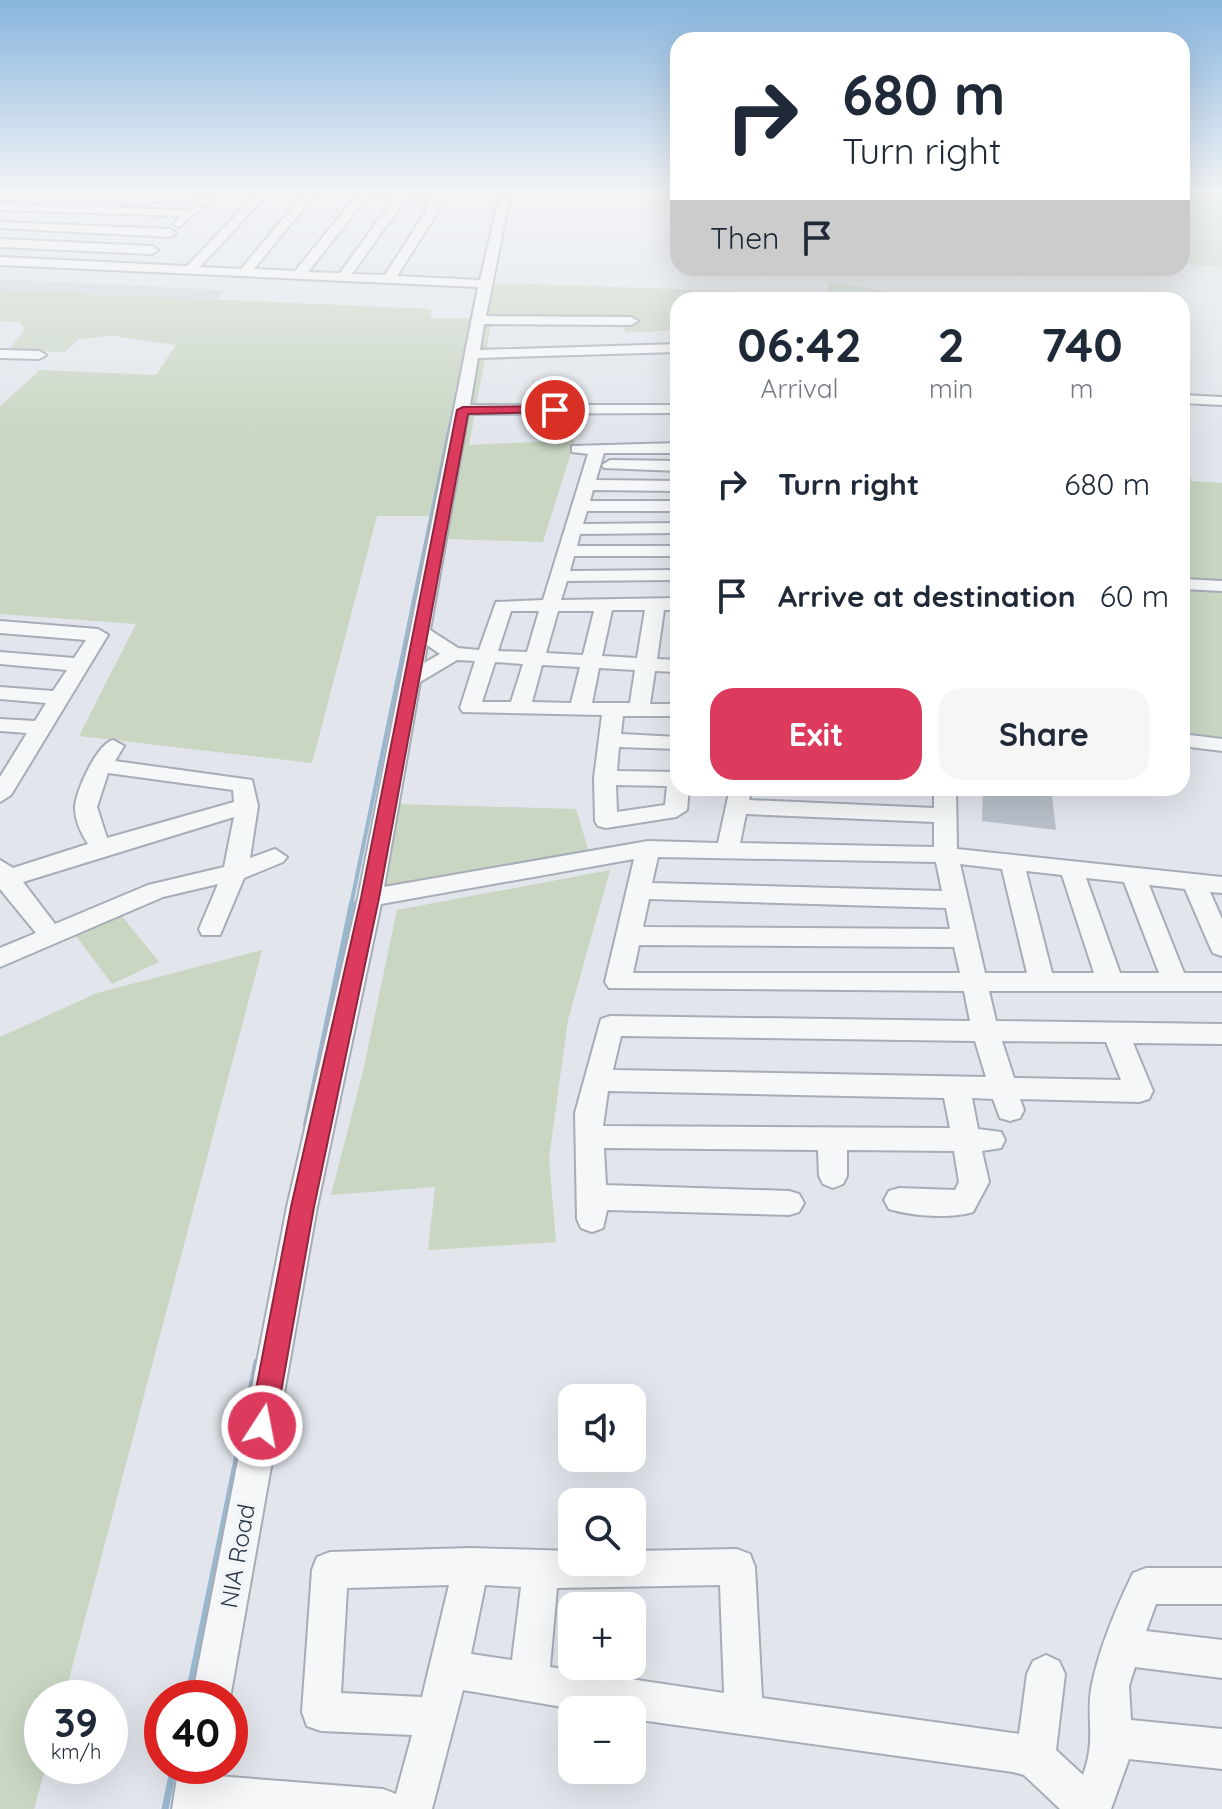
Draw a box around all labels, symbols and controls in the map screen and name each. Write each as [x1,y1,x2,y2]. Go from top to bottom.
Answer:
text: 680 m [842,59,1005,129]
icon: right [710,64,814,168]
text: Turn right [842,128,1001,173]
icon: arrive [795,216,839,260]
text: Then [710,219,779,257]
text: 06:42 [737,314,862,374]
text: 2 [938,314,965,374]
text: 740 [1041,314,1123,374]
text: Arrival [761,372,838,405]
text: min [929,372,973,405]
text: m [1070,372,1094,405]
pin [521,376,589,444]
icon: arrive [533,388,577,432]
icon: right [710,462,754,506]
text: Turn right [778,465,919,503]
text: 680 m [1064,465,1150,503]
icon: arrive [710,574,754,618]
text: Arrive at destination [778,577,1076,615]
text: 60 m [1100,577,1169,615]
button: Exit [710,688,922,780]
button: Share [938,688,1150,780]
position arrow [220,1384,304,1468]
map controls [558,1384,646,1784]
button: sound [558,1384,646,1472]
button: search [558,1488,646,1576]
street label: NIA Road [213,1501,261,1610]
button: + [558,1592,646,1680]
speed limit sign: 40 [144,1680,248,1784]
button: − [558,1696,646,1784]
text: 39 [54,1697,98,1747]
text: km/h [51,1739,101,1764]

